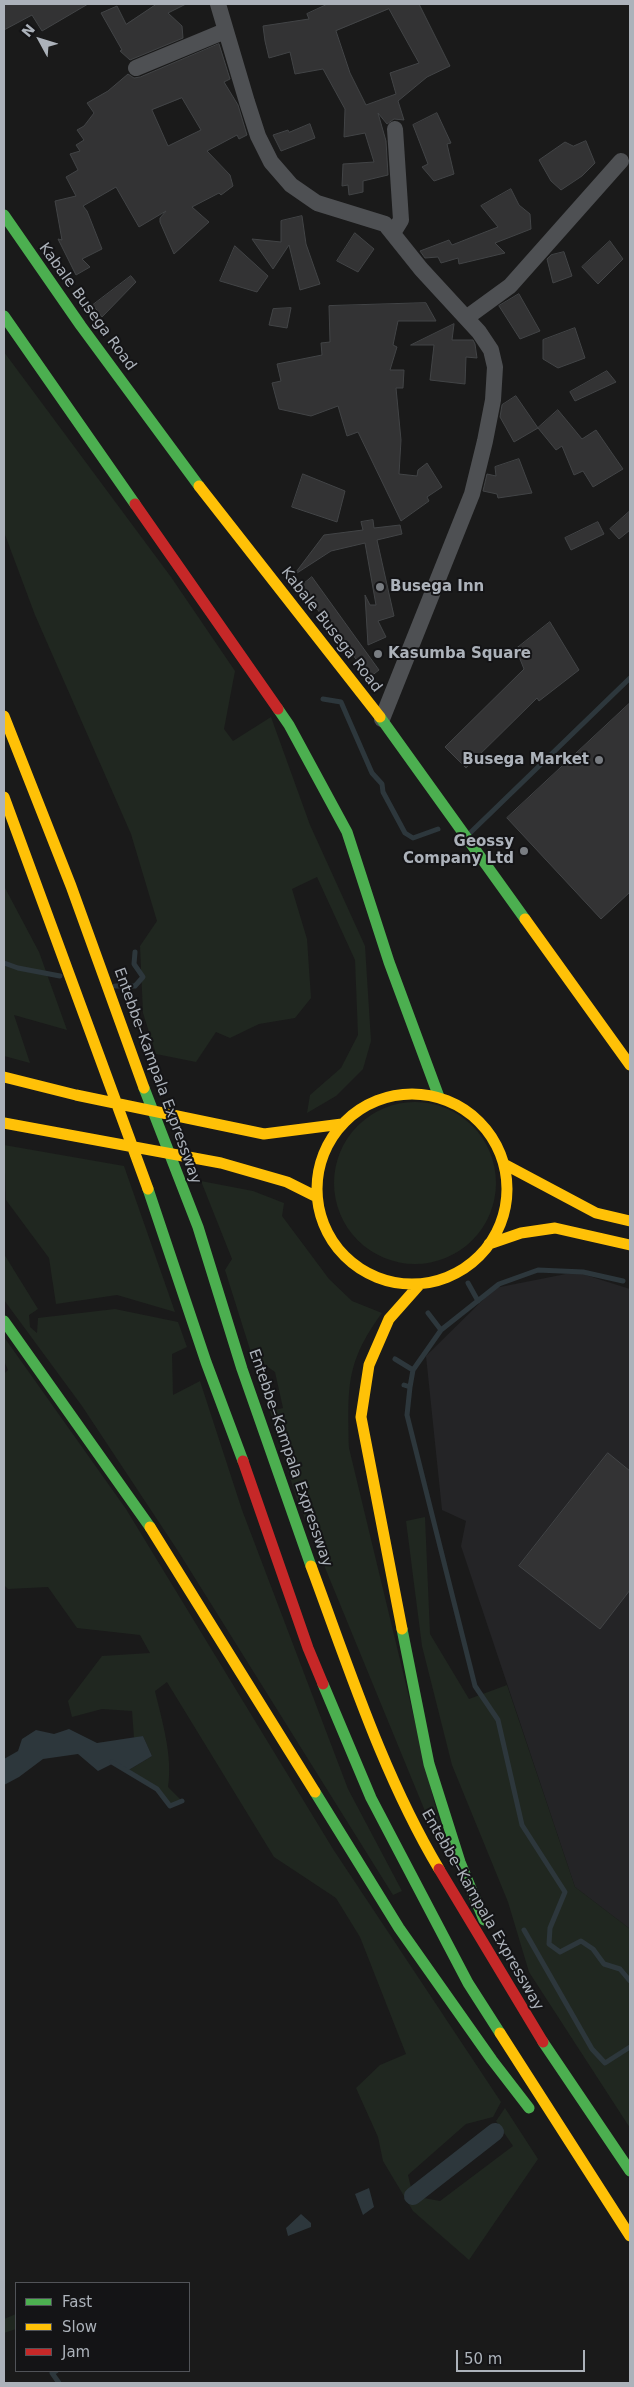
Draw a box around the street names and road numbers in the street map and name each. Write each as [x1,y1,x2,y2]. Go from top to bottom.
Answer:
street label: Kabale Busega Road [35,240,139,374]
street label: Kabale Busega Road [277,564,385,696]
street label: Entebbe–Kampala Expressway [109,965,205,1187]
street label: Entebbe–Kampala Expressway [244,1347,336,1569]
street label: Entebbe–Kampala Expressway [417,1806,547,2014]

